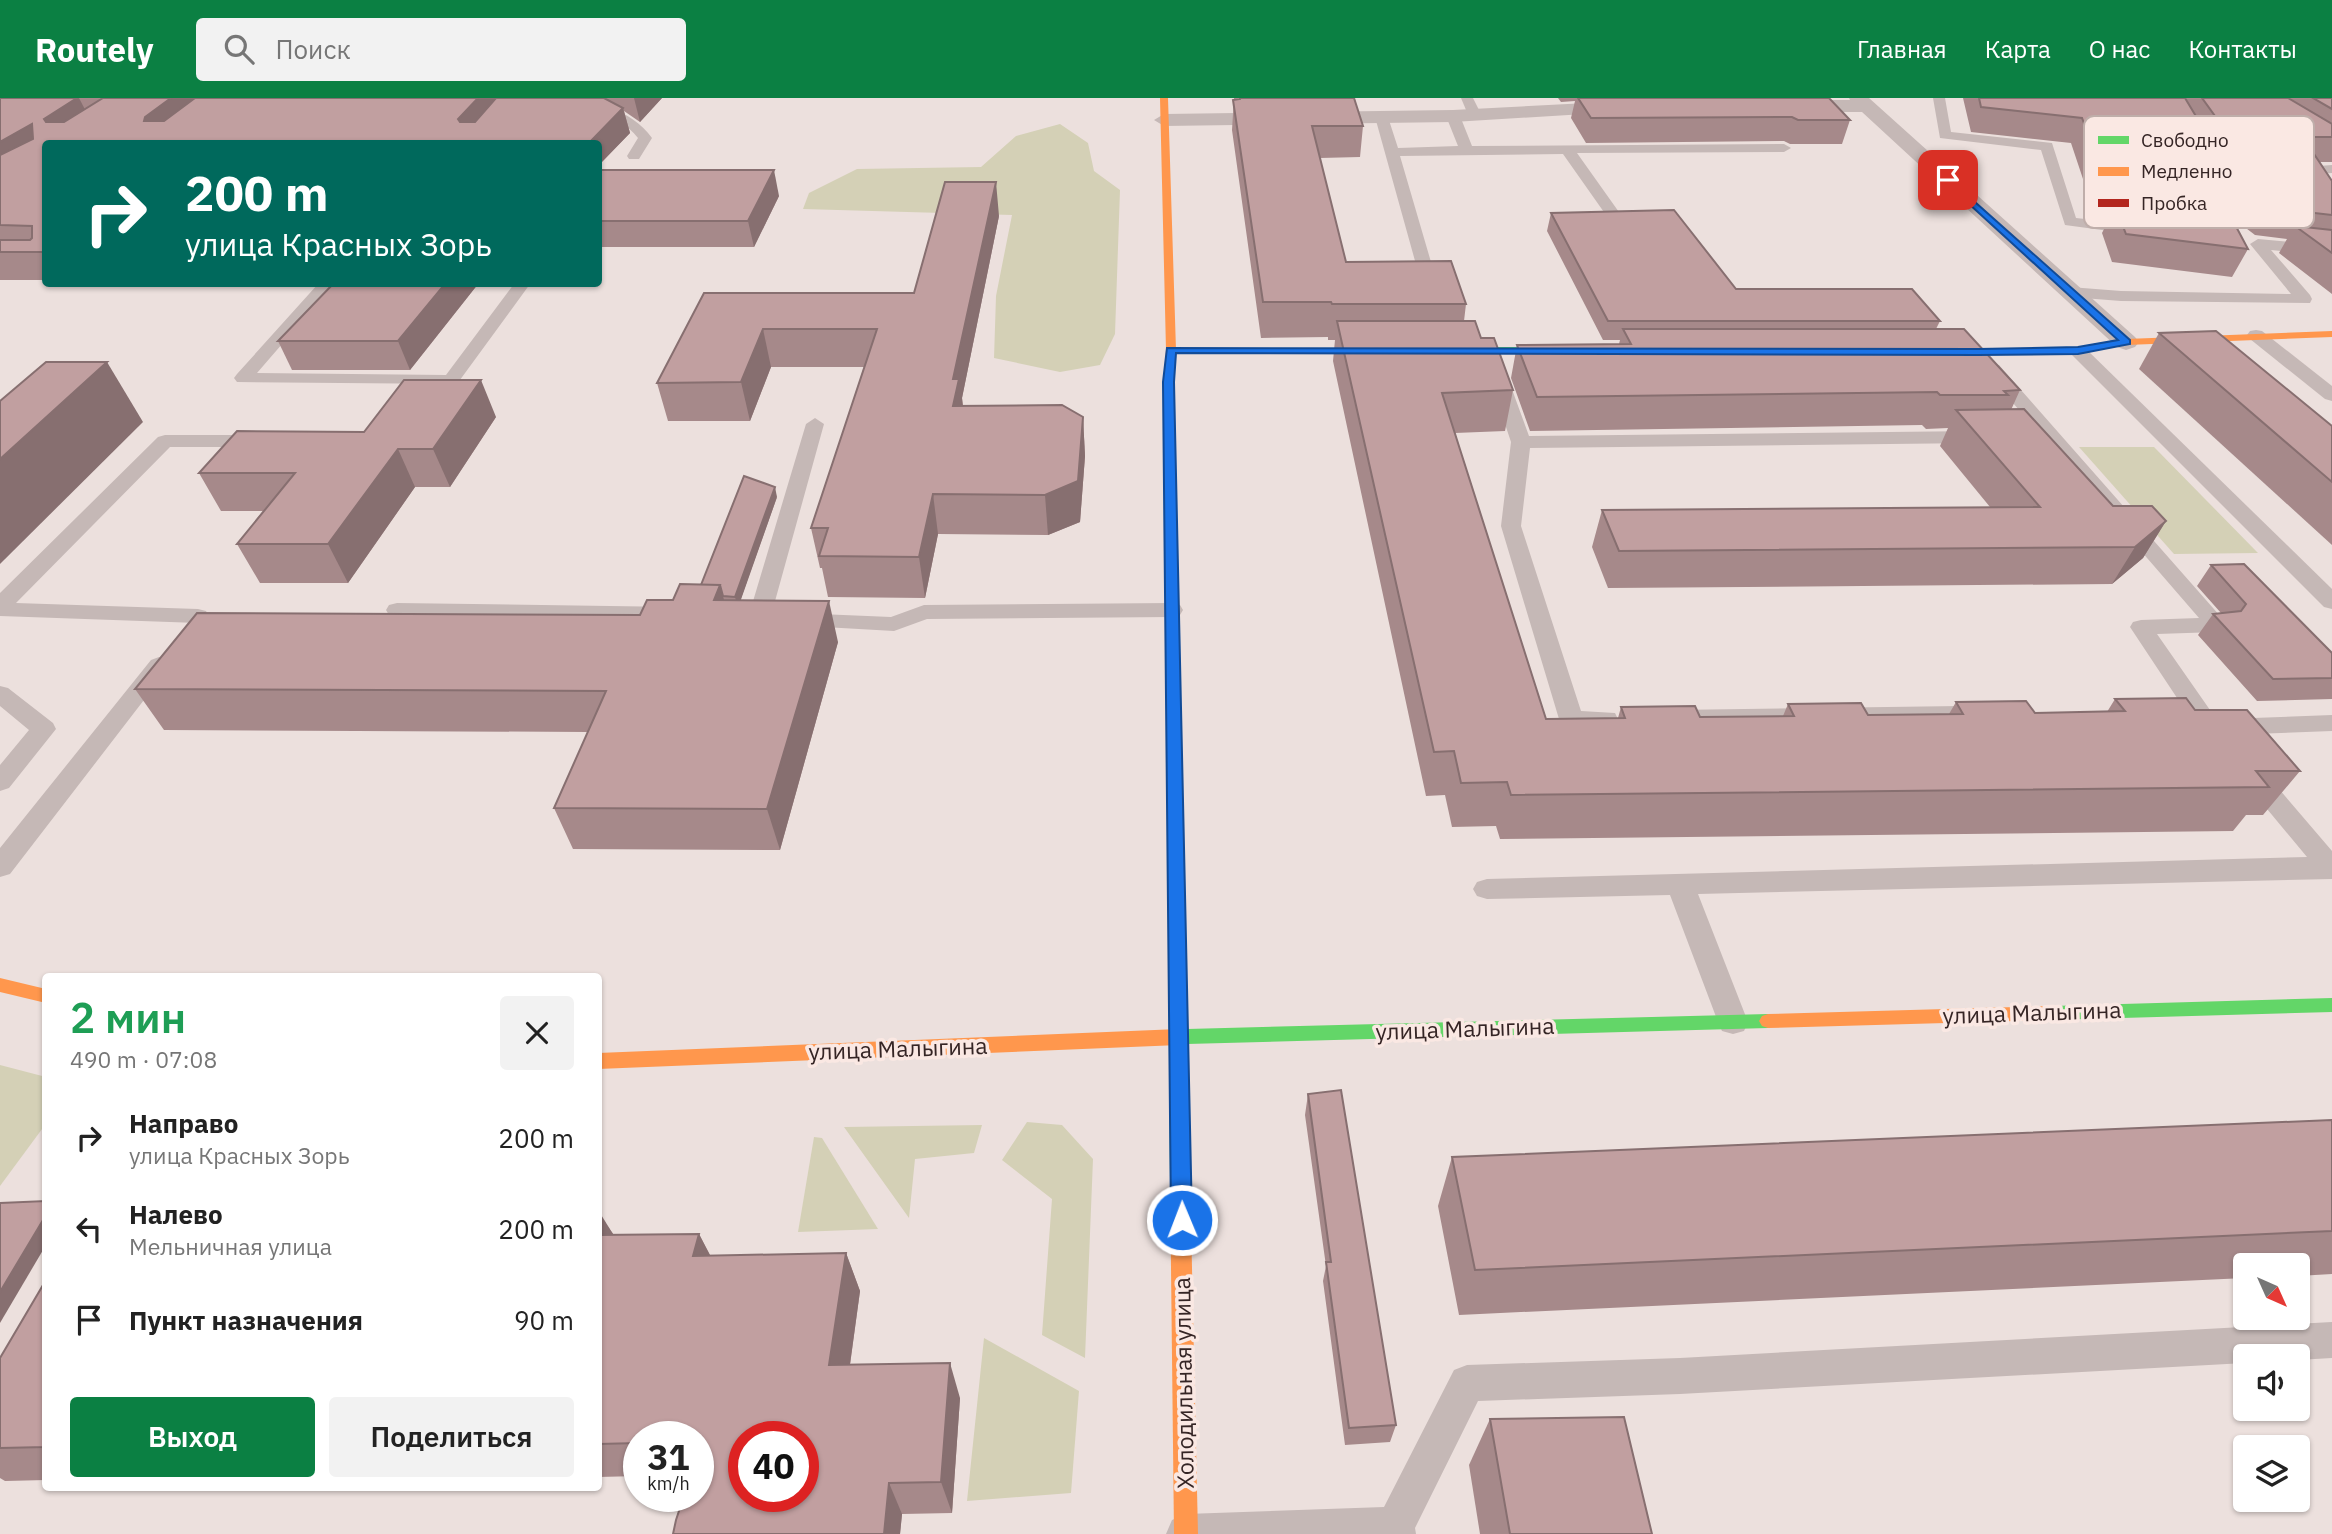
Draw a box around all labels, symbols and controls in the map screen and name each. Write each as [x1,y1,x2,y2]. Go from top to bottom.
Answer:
search box [196,18,686,81]
text: Routely [35,28,154,71]
icon: search [220,30,258,68]
text: Поиск [276,32,351,66]
text: Главная [1857,33,1947,65]
text: Карта [1985,33,2051,65]
text: О нас [2089,33,2150,65]
text: Контакты [2188,33,2297,65]
legend [2084,116,2314,228]
text: Свободно [2141,128,2229,152]
pin [1918,150,1978,210]
text: Медленно [2141,159,2232,183]
text: 200 m [185,161,329,224]
icon: arrive [1929,161,1967,199]
icon: right [70,168,161,259]
text: Пробка [2141,191,2207,215]
text: улица Красных Зорь [185,223,492,265]
text: 2 мин [70,990,186,1045]
street label: улица Малыгина [1942,994,2122,1030]
button: close [500,996,574,1070]
street label: улица Малыгина [1375,1010,1555,1046]
street label: улица Малыгина [808,1030,988,1066]
text: 490 m · 07:08 [70,1044,217,1074]
text: Направо [129,1106,238,1140]
icon: right [70,1119,108,1157]
text: 200 m [498,1121,574,1155]
text: улица Красных Зорь [129,1140,350,1170]
position arrow [1145,1183,1219,1257]
text: Налево [129,1197,223,1231]
icon: left [70,1210,108,1248]
text: 200 m [498,1212,574,1246]
text: Мельничная улица [129,1231,332,1261]
north arrow [2233,1253,2310,1330]
map controls [2233,1253,2310,1512]
street label: Холодильная улица [1166,1277,1200,1489]
icon: arrive [70,1301,108,1339]
text: Пункт назначения [129,1303,363,1337]
text: 90 m [514,1303,574,1337]
button: sound [2233,1344,2310,1421]
button: Выход [70,1397,315,1477]
button: Поделиться [329,1397,574,1477]
speed limit sign: 40 [728,1421,819,1512]
text: 31 [647,1434,690,1480]
button: layers [2233,1435,2310,1512]
text: km/h [647,1472,690,1495]

